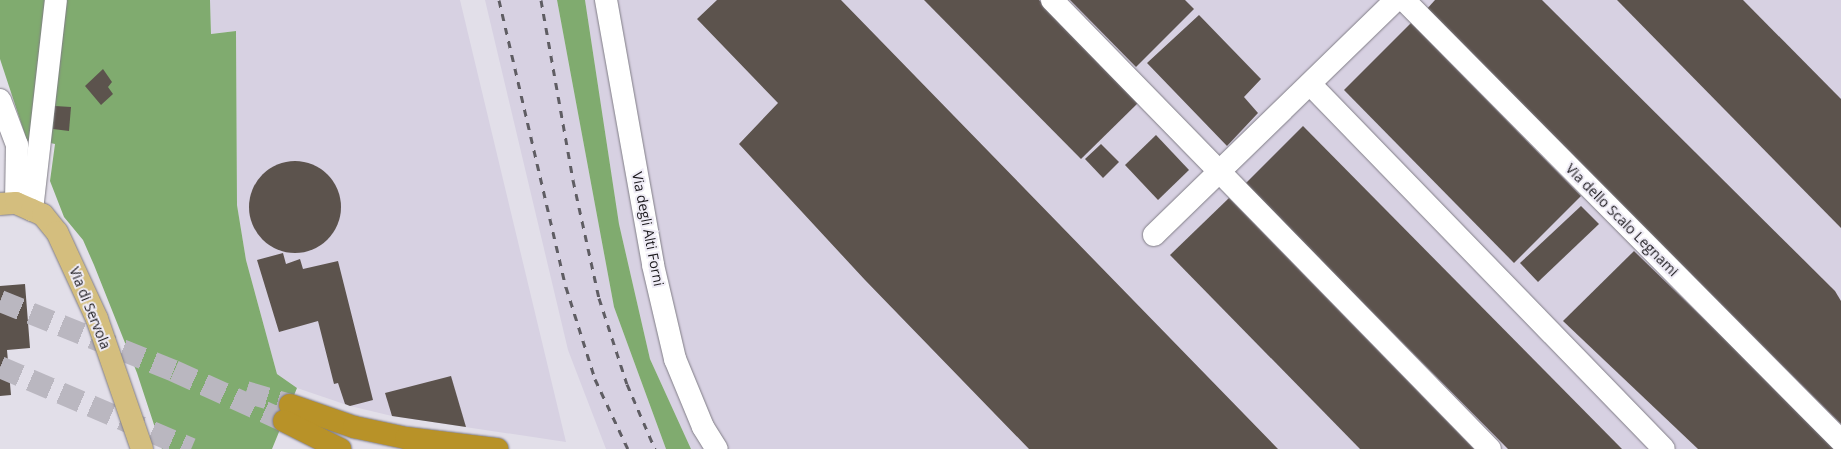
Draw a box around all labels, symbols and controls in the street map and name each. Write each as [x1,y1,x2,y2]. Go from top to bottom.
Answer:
street label: Via dello Scalo Legnami [1562,160,1682,280]
street label: Via degli Alti Forni [629,170,667,288]
street label: Via di Servola [66,265,114,351]

